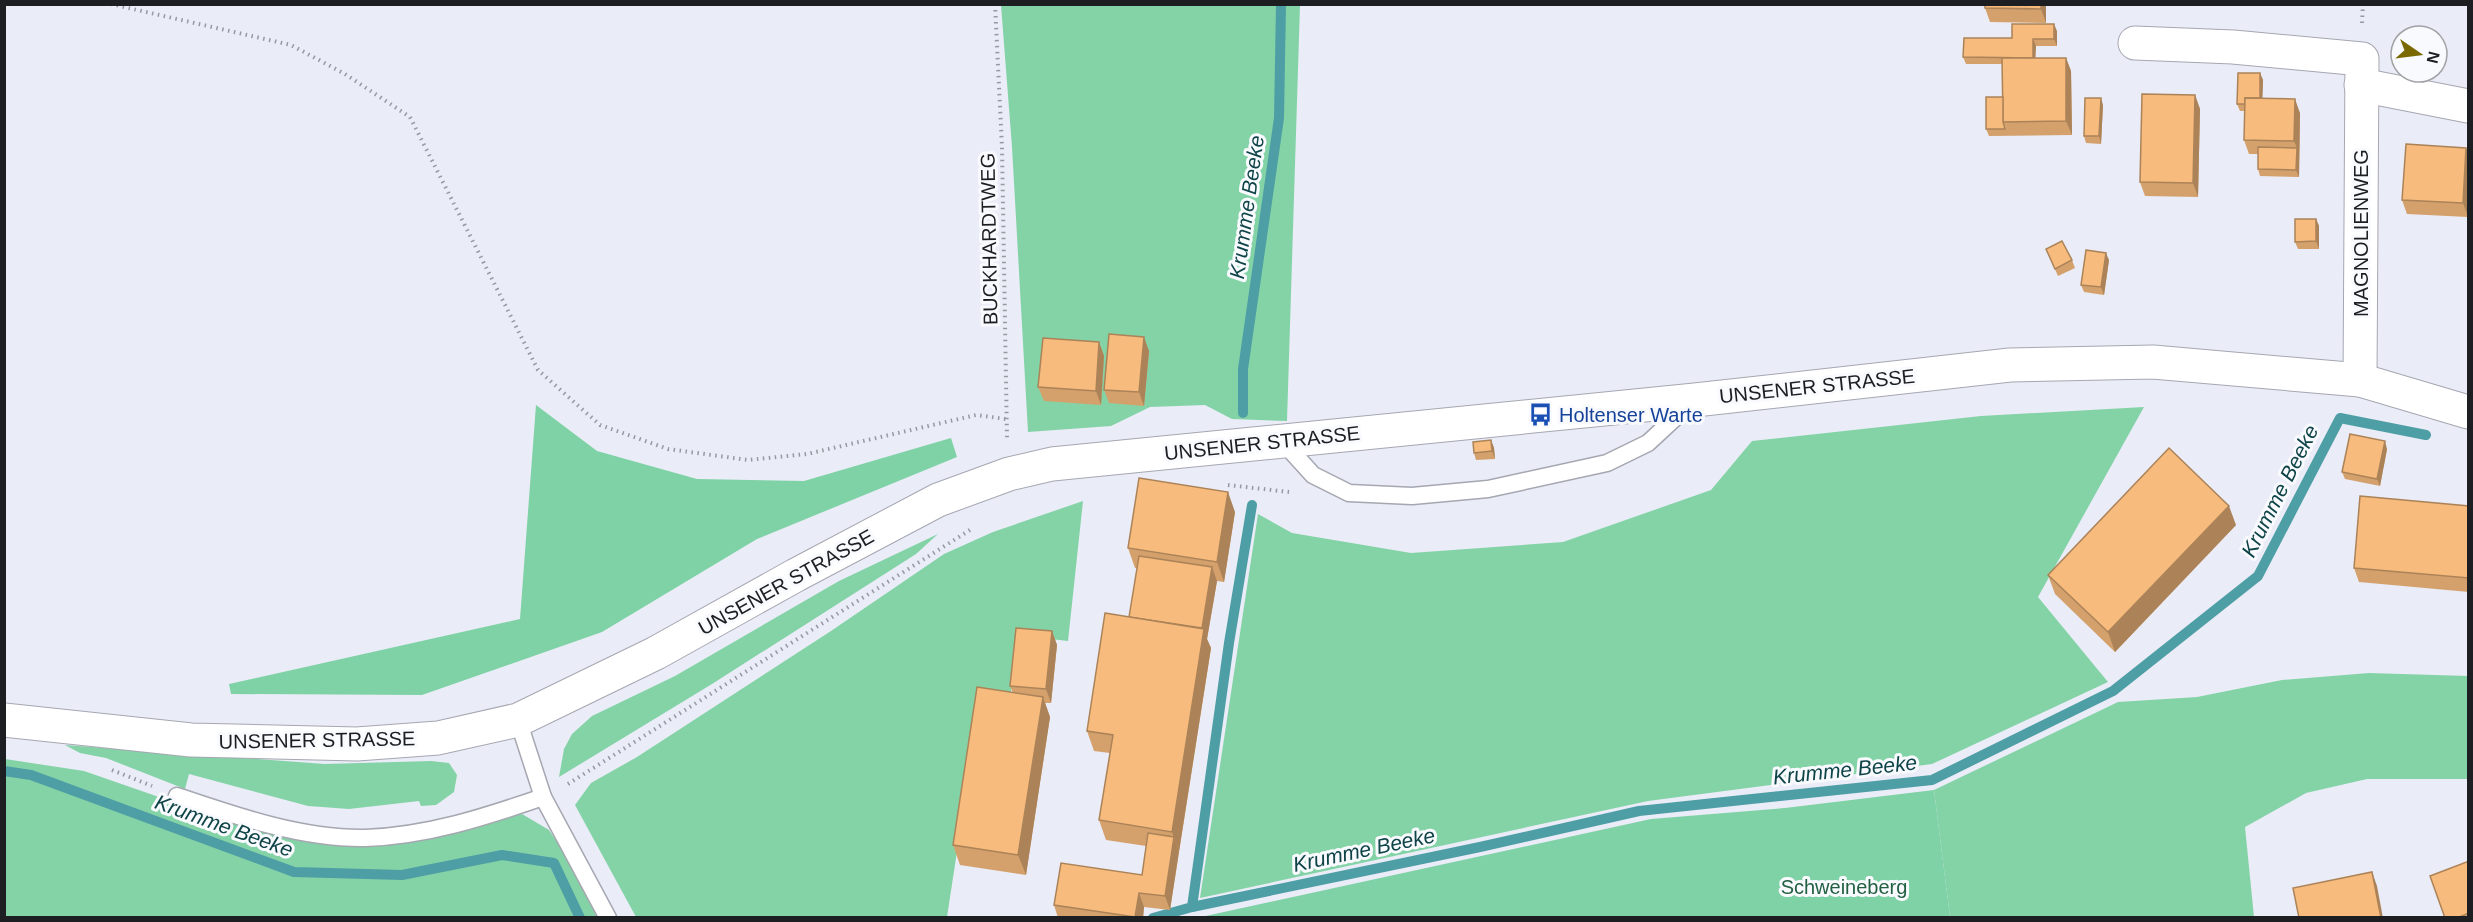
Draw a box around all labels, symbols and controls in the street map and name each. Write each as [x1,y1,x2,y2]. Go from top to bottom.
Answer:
north arrow [2389,24,2449,84]
text: N [2423,50,2443,65]
water label: Krumme Beeke [1225,134,1268,280]
street label: MAGNOLIENWEG [2350,149,2372,317]
street label: BUCKHARDTWEG [976,153,1002,325]
street label: UNSENER STRASSE [1718,365,1916,407]
bus stop icon: Holtenser Warte [1528,402,1554,428]
place label: Holtenser Warte [1559,404,1703,426]
water label: Krumme Beeke [2236,421,2323,560]
street label: UNSENER STRASSE [1163,422,1361,464]
street label: UNSENER STRASSE [695,525,877,639]
street label: UNSENER STRASSE [218,727,416,753]
water label: Krumme Beeke [1772,751,1918,789]
water label: Krumme Beeke [152,790,296,861]
water label: Krumme Beeke [1291,823,1437,876]
park label: Schweineberg [1781,876,1907,898]

